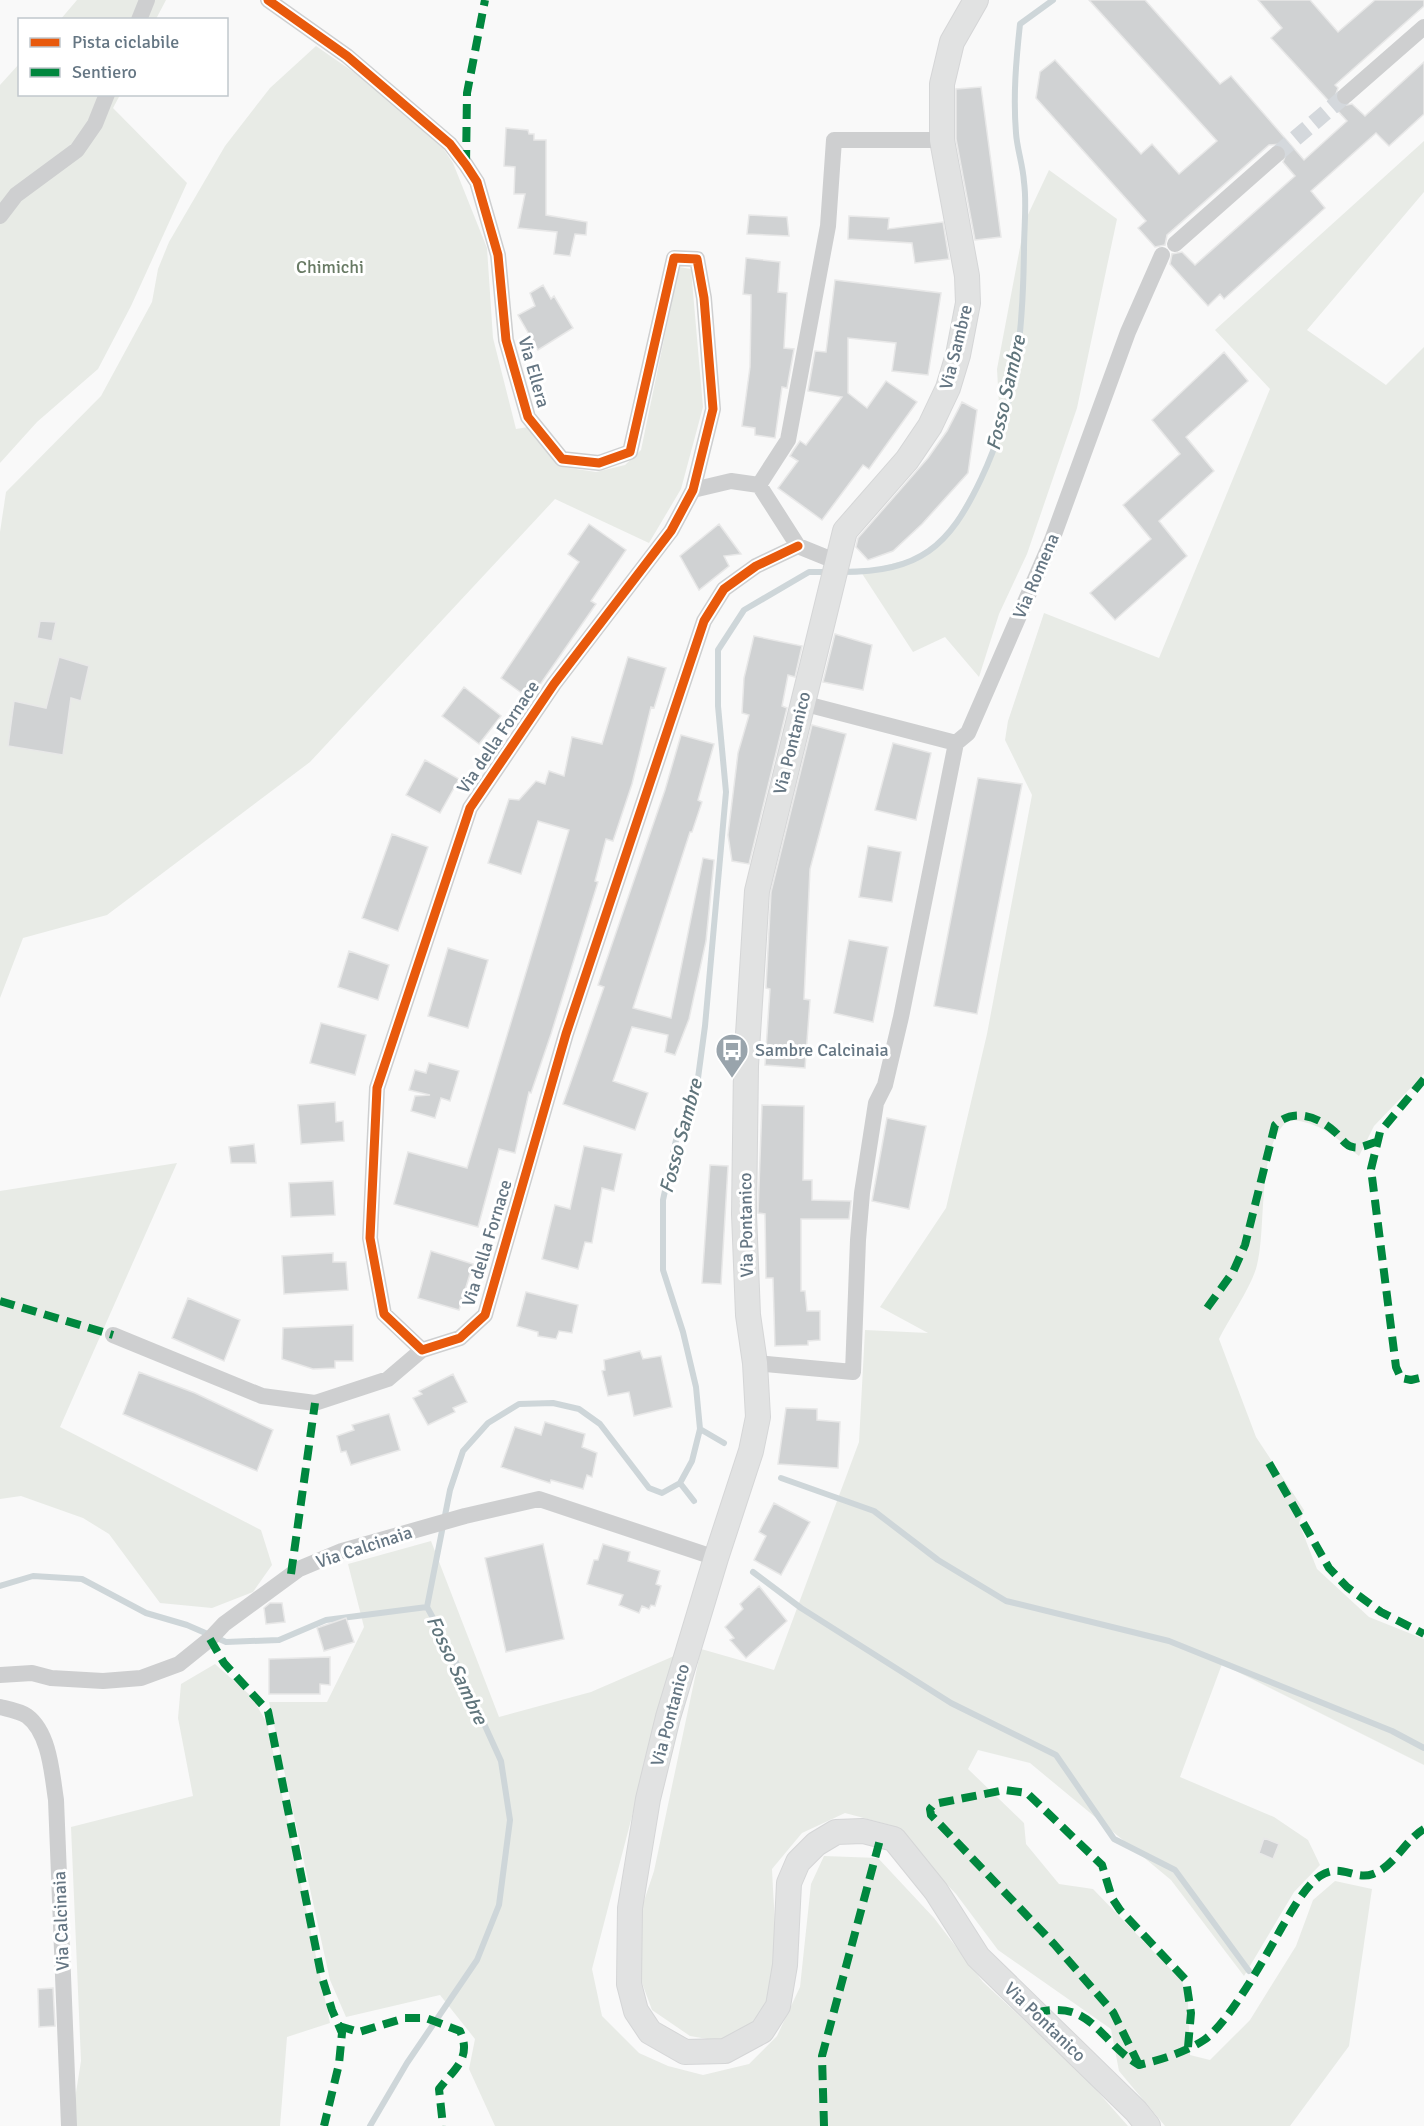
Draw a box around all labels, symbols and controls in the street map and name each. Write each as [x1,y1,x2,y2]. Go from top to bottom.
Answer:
legend [18,18,228,96]
text: Pista ciclabile [72,31,179,53]
text: Sentiero [72,61,137,83]
park label: Chimichi [296,256,364,278]
street label: Via Sambre [935,302,977,392]
water label: Fosso Sambre [981,332,1032,453]
street label: Via Ellera [513,334,555,410]
street label: Via Romena [1008,530,1064,622]
street label: Via della Fornace [452,676,544,798]
street label: Via Pontanico [769,689,815,797]
bus stop icon: Sambre Calcinaia [714,1032,750,1079]
place label: Sambre Calcinaia [755,1039,889,1061]
water label: Fosso Sambre [654,1075,709,1196]
street label: Via Pontanico [734,1172,758,1278]
street label: Via della Fornace [457,1177,517,1309]
street label: Via Calcinaia [313,1521,415,1573]
water label: Fosso Sambre [421,1612,494,1729]
street label: Via Pontanico [646,1661,694,1769]
street label: Via Calcinaia [48,1871,74,1971]
street label: Via Pontanico [1000,1978,1090,2066]

